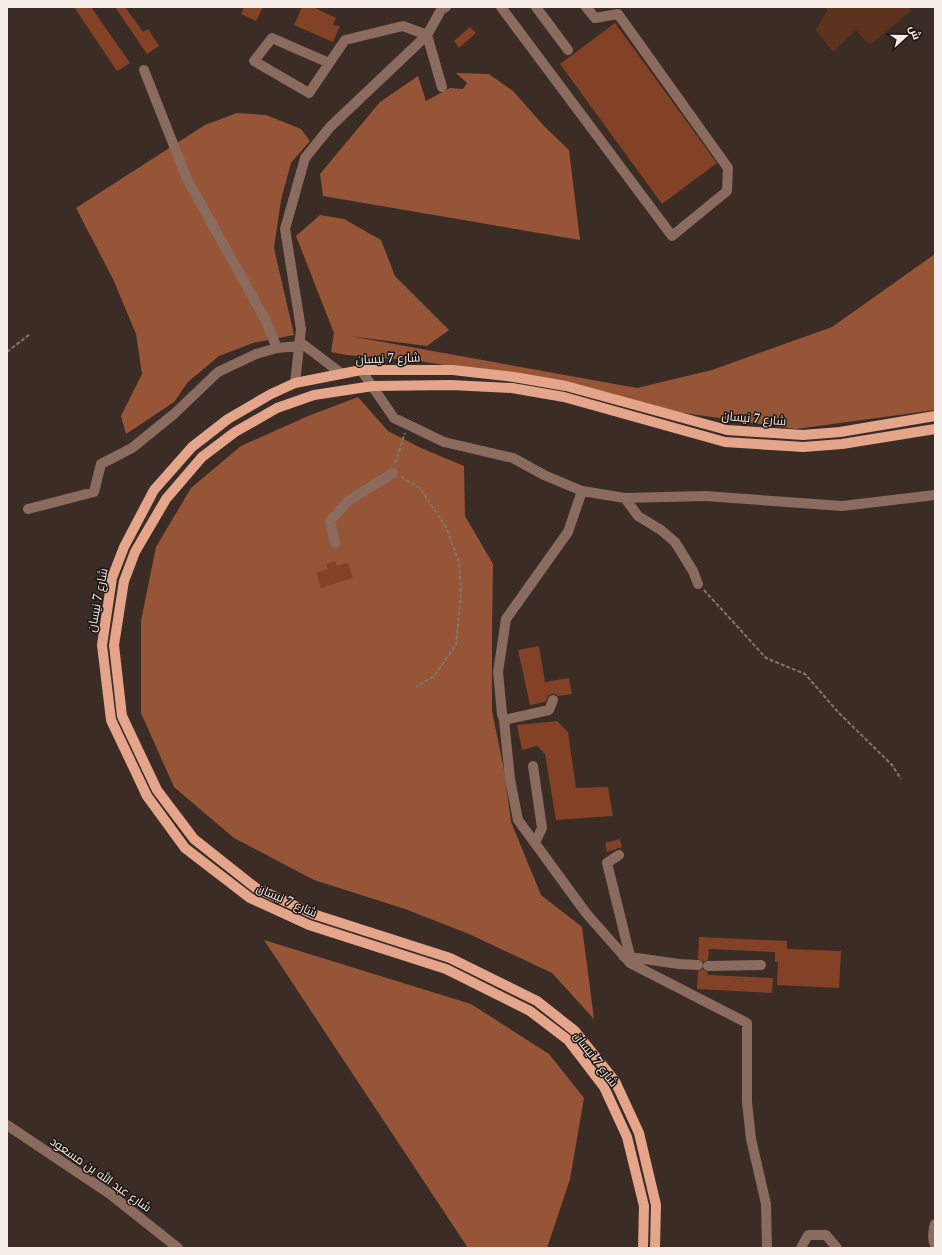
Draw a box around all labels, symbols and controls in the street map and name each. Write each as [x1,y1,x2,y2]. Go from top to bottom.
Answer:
north arrow [886,16,926,56]
text: ش [906,23,924,42]
street label: شارع 7 نيسان [355,349,421,368]
street label: شارع 7 نيسان [721,408,787,429]
street label: شارع 7 نيسان [83,567,112,633]
street label: شارع 7 نيسان [254,880,320,921]
street label: شارع 7 نيسان [570,1029,622,1090]
street label: شارع عبد الله بن مسعود [47,1133,154,1215]

